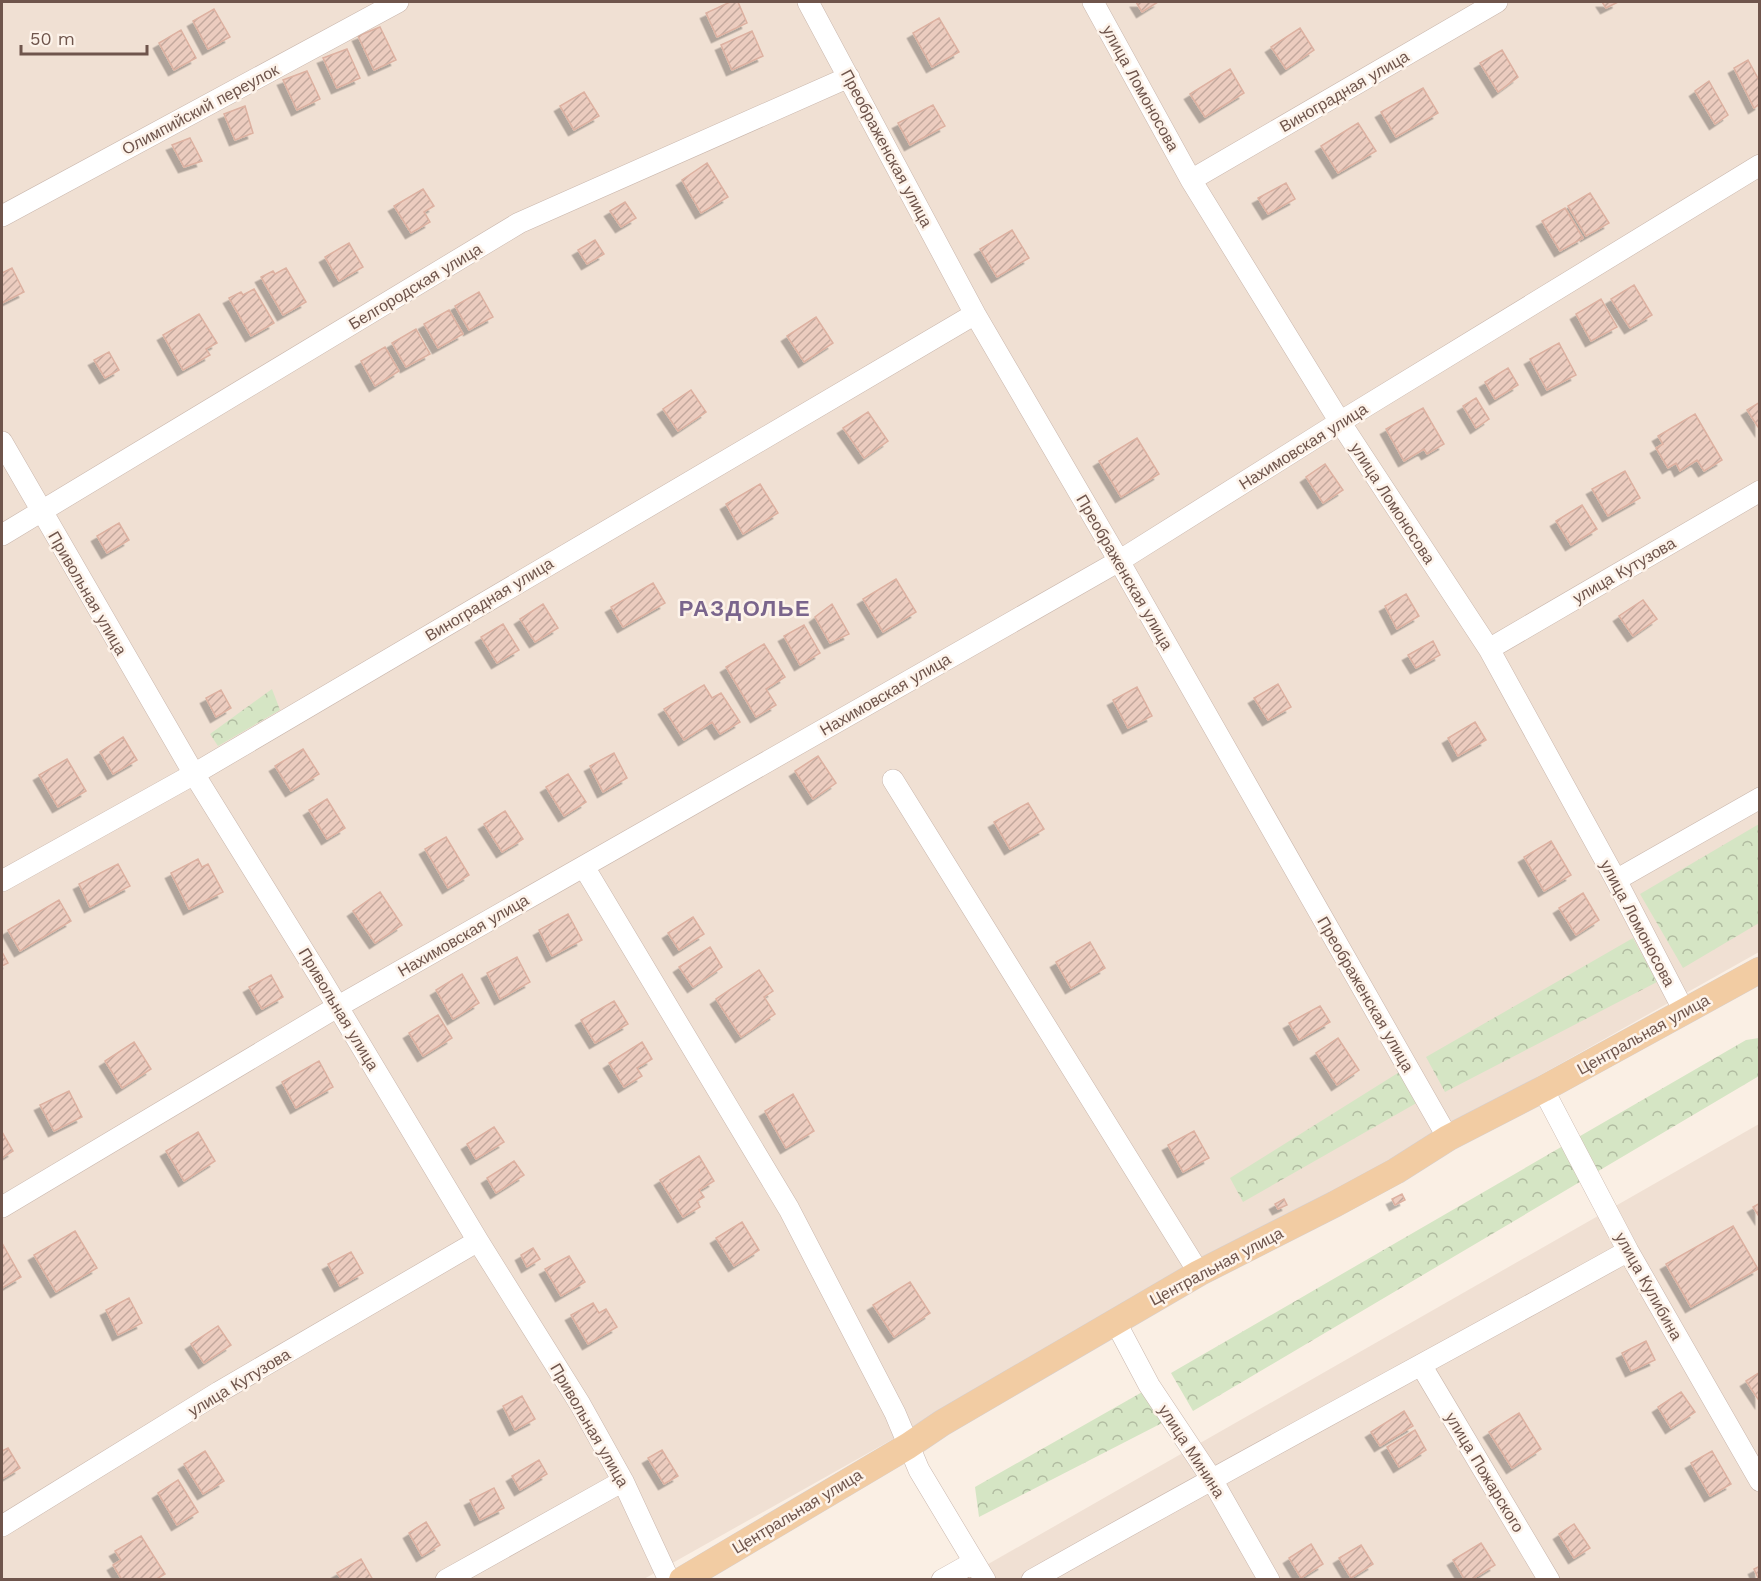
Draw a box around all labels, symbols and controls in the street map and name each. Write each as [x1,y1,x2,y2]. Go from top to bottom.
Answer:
scale bar [21,18,147,56]
street label: улица Ломоносова [1098,22,1183,154]
text: 50 m [30,28,75,49]
street label: Виноградная улица [1276,47,1412,136]
street label: Олимпийский переулок [119,60,283,159]
street label: Преображенская улица [837,66,936,230]
street label: Белгородская улица [345,239,485,334]
street label: Нахимовская улица [1235,399,1371,494]
street label: улица Ломоносова [1346,439,1439,568]
street label: Преображенская улица [1072,491,1177,653]
street label: Привольная улица [44,528,131,659]
street label: улица Кутузова [1569,533,1679,608]
street label: Виноградная улица [422,554,557,645]
district label: РАЗДОЛЬЕ [679,596,811,621]
street label: Нахимовская улица [816,649,954,740]
street label: улица Ломоносова [1596,857,1679,990]
street label: Нахимовская улица [394,890,532,981]
street label: Преображенская улица [1313,913,1418,1075]
street label: Привольная улица [294,944,383,1074]
street label: Центральная улица [1574,990,1713,1079]
street label: Центральная улица [1146,1223,1286,1310]
street label: улица Кулибина [1611,1229,1686,1344]
street label: улица Кутузова [185,1344,294,1420]
street label: Привольная улица [546,1360,633,1491]
street label: улица Минина [1154,1401,1229,1501]
street label: улица Пожарского [1441,1409,1528,1536]
street label: Центральная улица [729,1465,866,1558]

